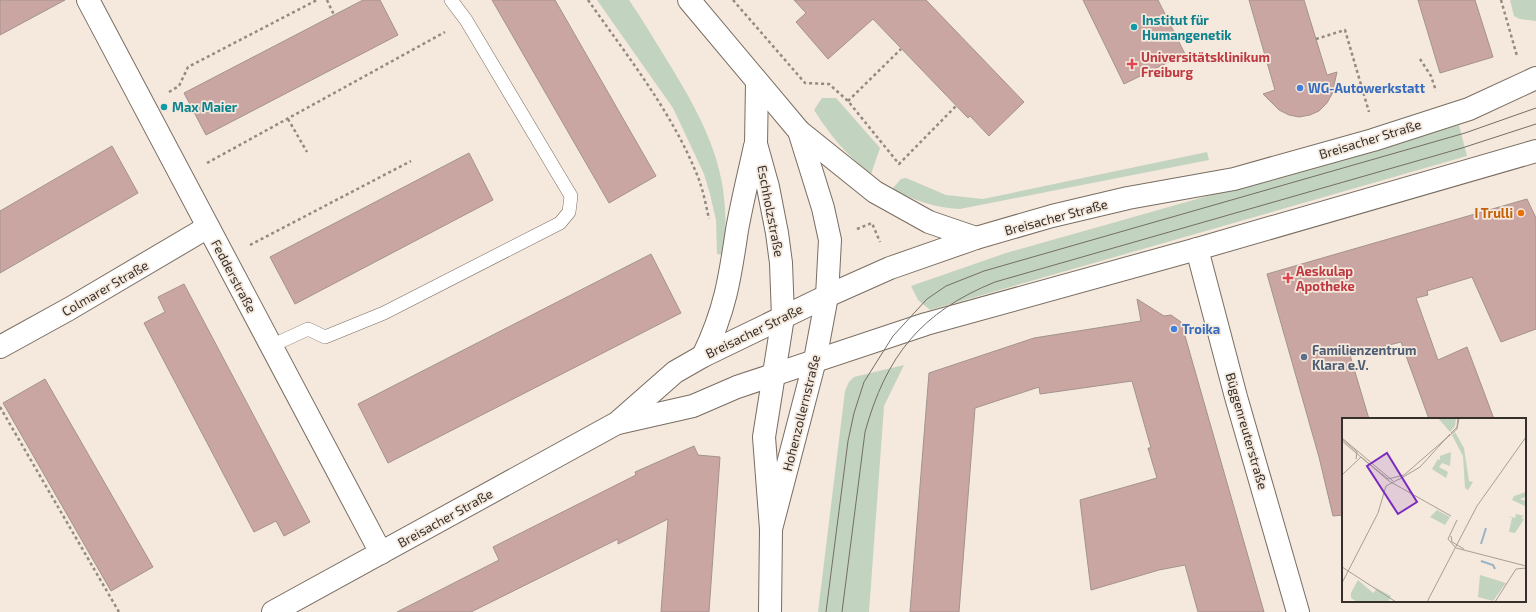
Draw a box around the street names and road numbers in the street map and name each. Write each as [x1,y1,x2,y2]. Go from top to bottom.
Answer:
street label: Breisacher Straße [1317,116,1423,162]
street label: Eschholzstraße [754,164,788,258]
street label: Breisacher Straße [1003,196,1109,238]
street label: Fedderstraße [208,237,260,315]
street label: Colmarer Straße [59,257,151,319]
street label: Breisacher Straße [703,301,805,361]
street label: Hohenzollernstraße [779,353,823,473]
street label: Büggenreuterstraße [1223,371,1271,491]
street label: Breisacher Straße [395,485,495,551]

